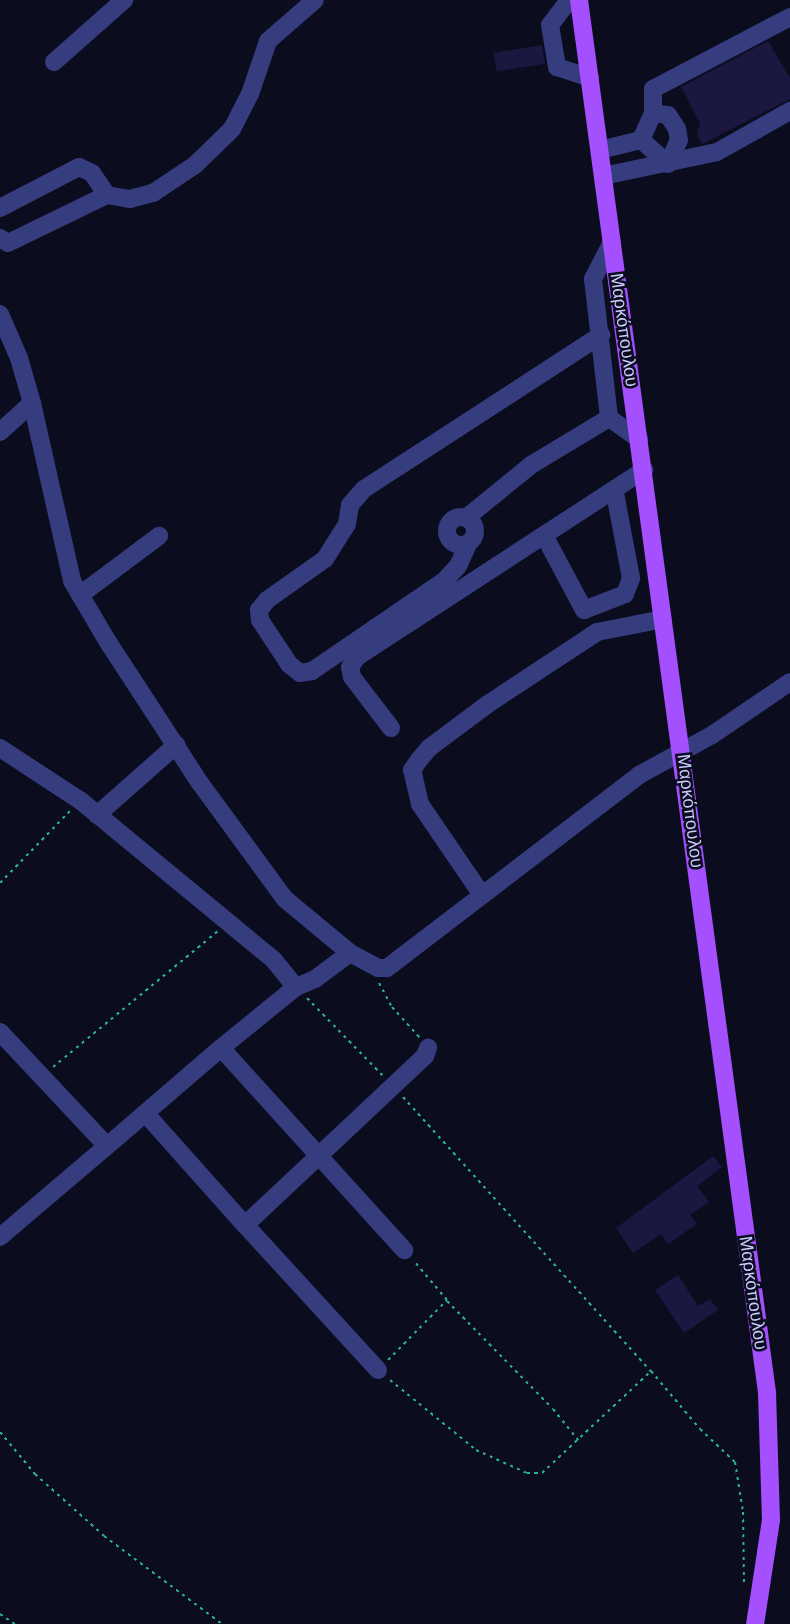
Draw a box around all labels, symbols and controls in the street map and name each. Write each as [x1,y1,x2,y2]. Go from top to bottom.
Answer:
street label: Μαρκόπουλου [605,272,643,388]
street label: Μαρκόπουλου [672,753,708,869]
street label: Μαρκόπουλου [734,1235,772,1351]

